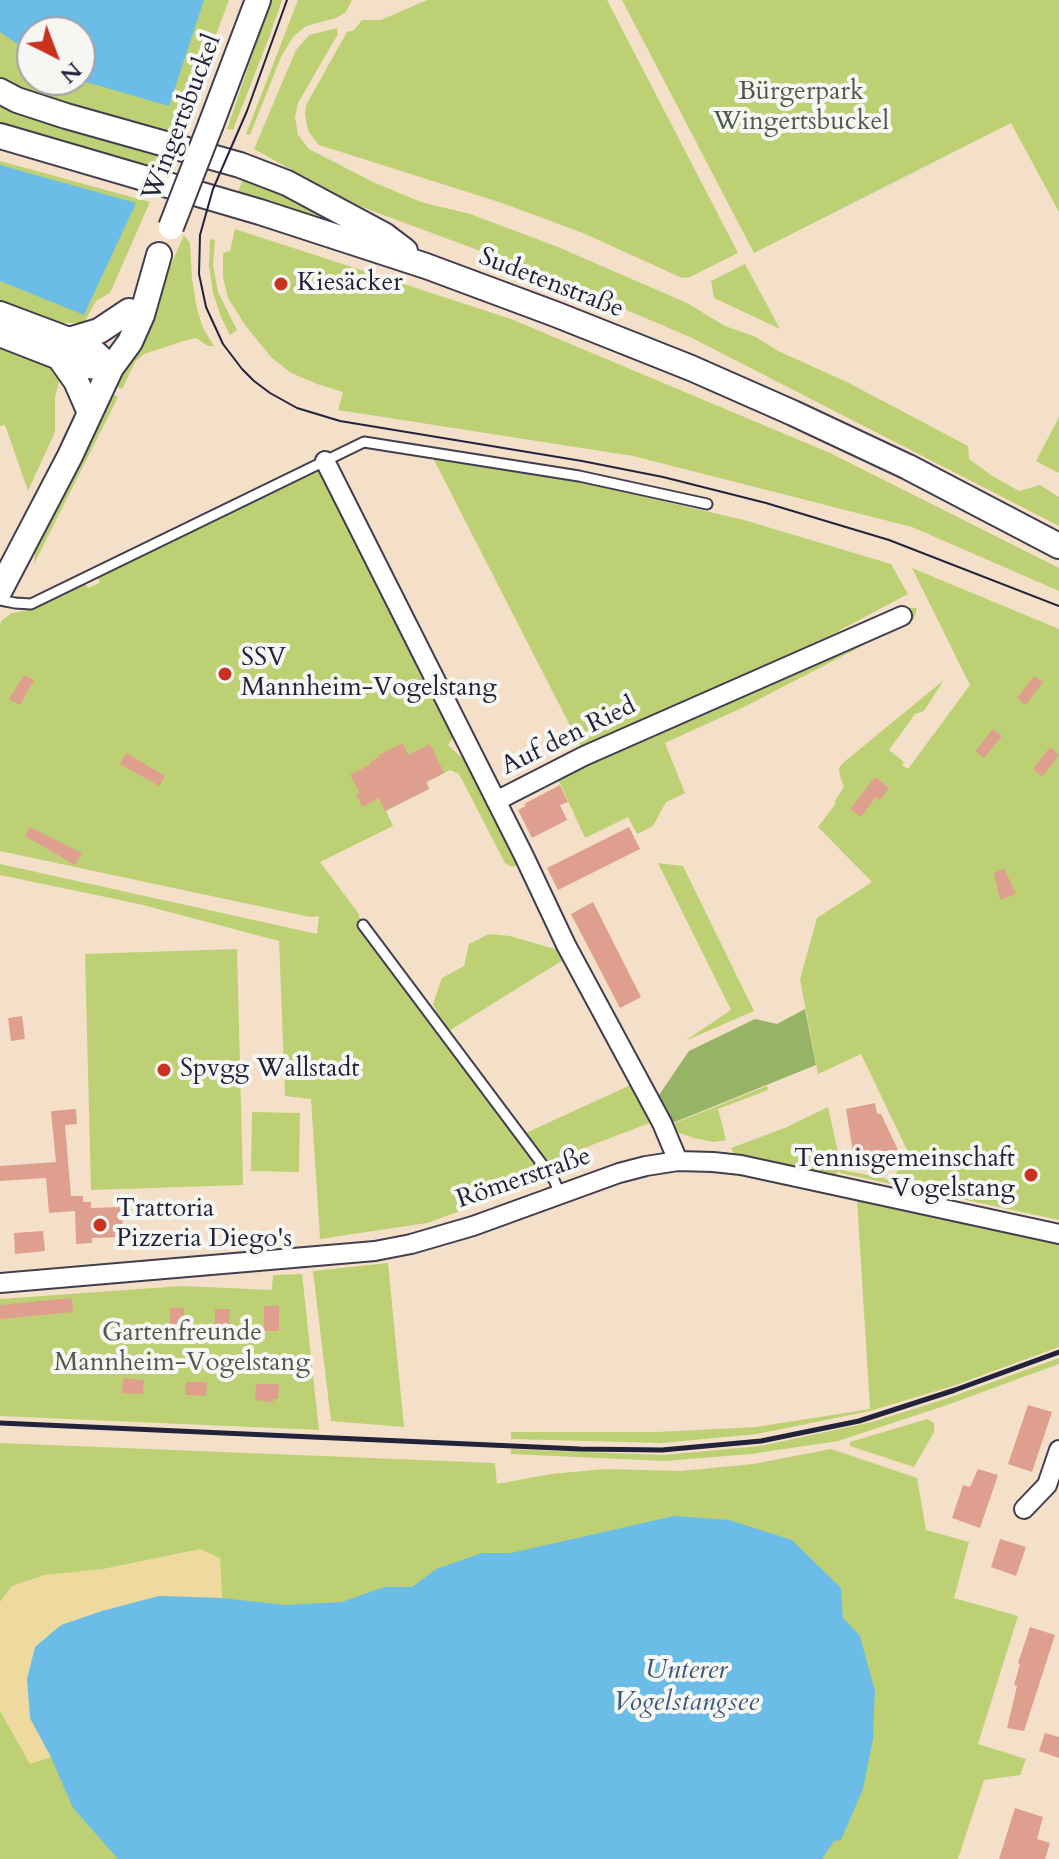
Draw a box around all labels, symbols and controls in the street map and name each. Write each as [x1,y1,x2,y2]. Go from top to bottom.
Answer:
north arrow [16,16,96,96]
street label: Wingertsbuckel [137,30,229,206]
text: N [54,55,88,90]
park label: Bürgerpark Wingertsbuckel [713,77,889,138]
street label: Sudetenstraße [474,242,628,326]
place label: Kiesäcker [297,268,403,300]
marker: Kiesäcker [272,275,290,293]
place label: SSV Mannheim-Vogelstang [241,643,497,704]
marker: SSV Mannheim-Vogelstang [216,665,234,683]
street label: Auf den Ried [497,691,641,783]
place label: Spvgg Wallstadt [180,1054,360,1086]
marker: Spvgg Wallstadt [155,1061,173,1079]
street label: Römerstraße [453,1141,595,1217]
place label: Tennisgemeinschaft Vogelstang [794,1144,1015,1206]
marker: Tennisgemeinschaft Vogelstang [1022,1166,1040,1184]
place label: Trattoria Pizzeria Diego's [116,1194,292,1256]
marker: Trattoria Pizzeria Diego's [91,1216,109,1234]
park label: Gartenfreunde Mannheim-Vogelstang [54,1318,310,1380]
water label: Unterer Vogelstangsee [613,1655,759,1721]

